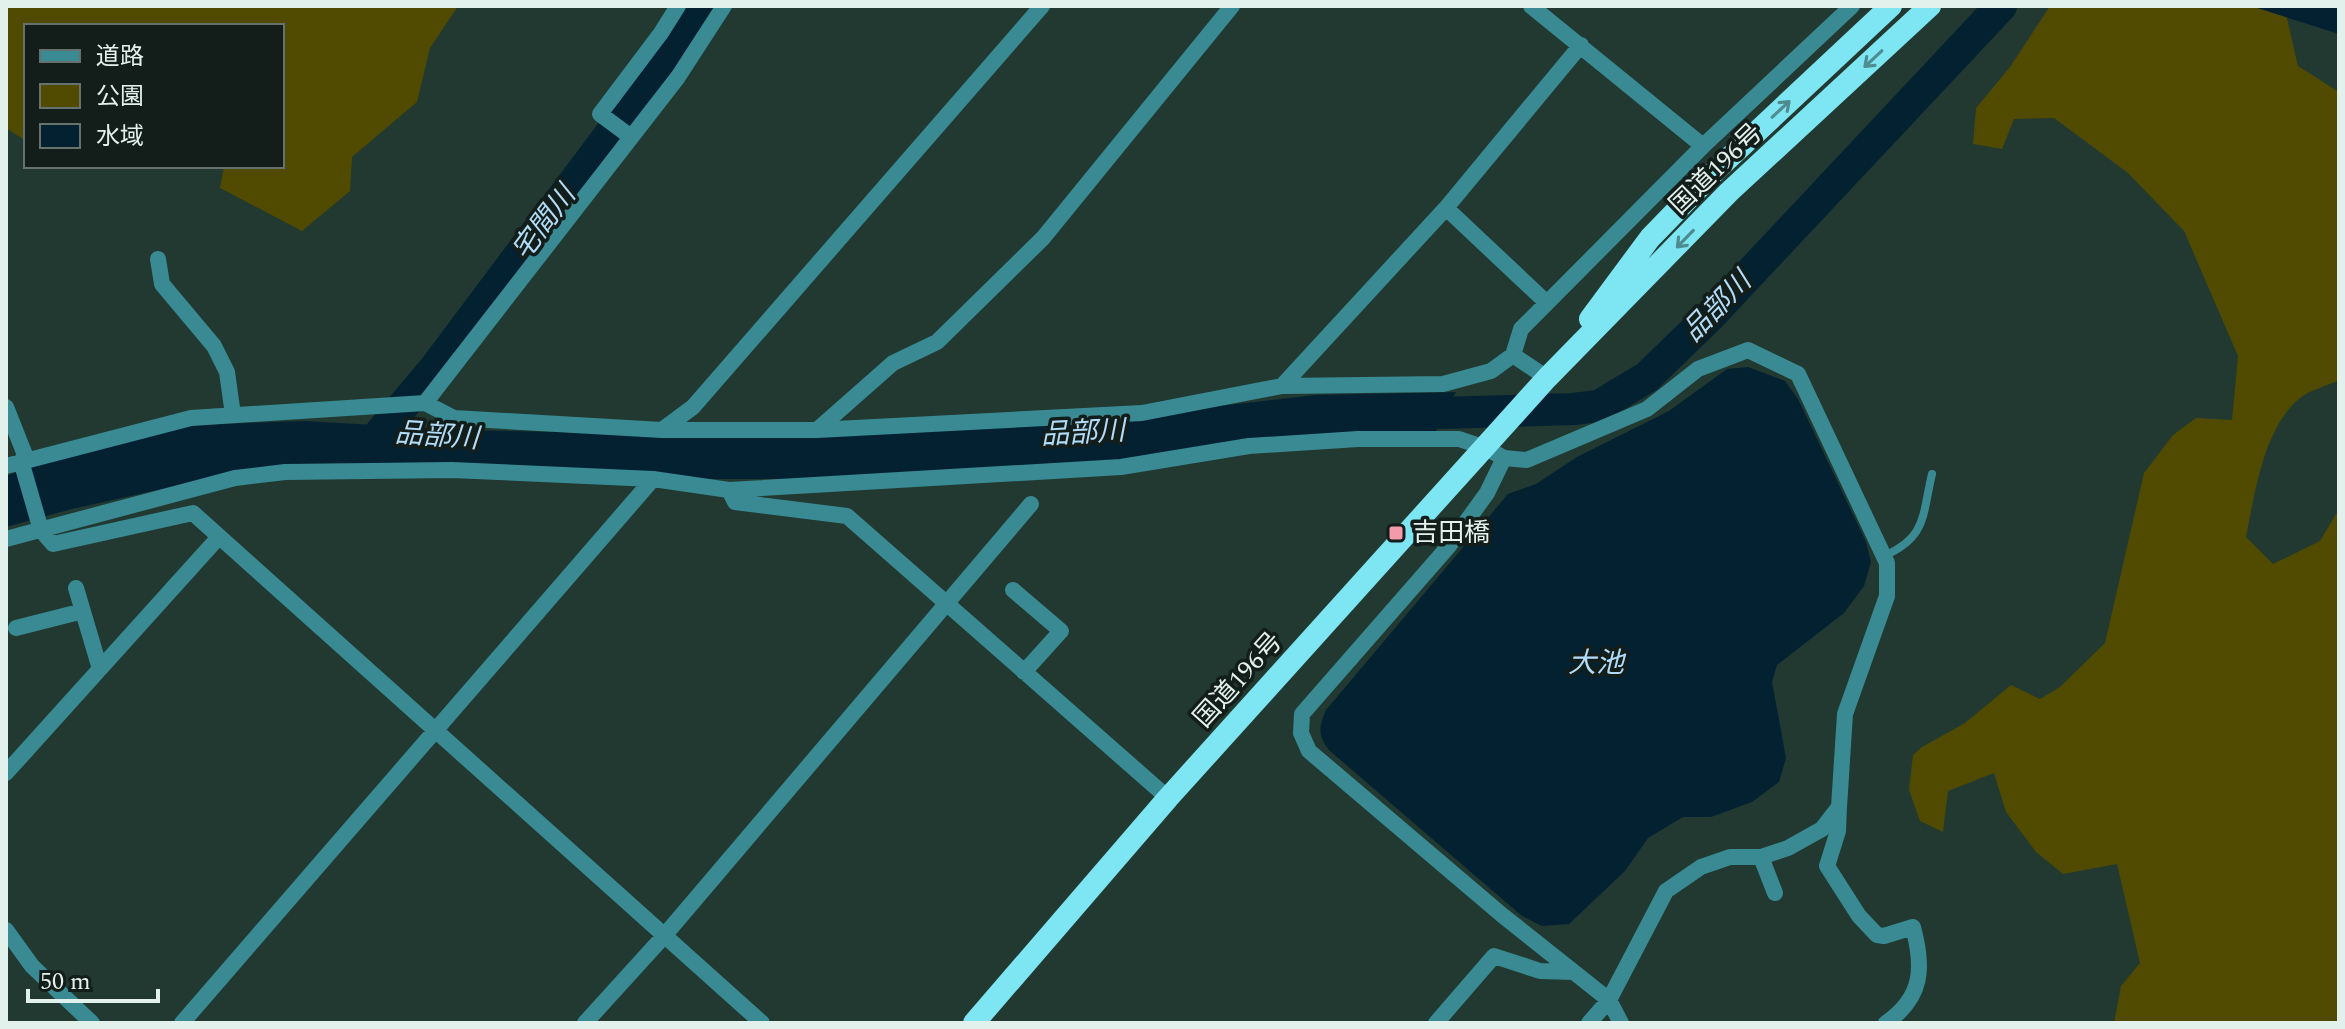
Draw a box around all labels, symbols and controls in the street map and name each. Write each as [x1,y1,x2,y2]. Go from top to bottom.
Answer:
legend [24,24,284,168]
text: 道路 [96,39,144,75]
one-way arrow [1863,50,1883,68]
text: 公園 [96,79,144,115]
one-way arrow [1771,100,1790,119]
street label: 国道196号 [1660,114,1772,224]
text: 水域 [96,119,144,155]
water label: 宅間川 [502,174,588,269]
one-way arrow [1675,229,1694,249]
water label: 品部川 [1672,260,1764,352]
water label: 品部川 [1040,409,1129,457]
water label: 品部川 [394,412,483,461]
place label: 吉田橋 [1412,513,1490,553]
marker: 吉田橋 [1387,524,1405,542]
street label: 国道196号 [1184,623,1292,737]
water label: 大池 [1568,642,1627,685]
scale bar [28,953,158,1003]
text: 50 m [40,964,91,1000]

